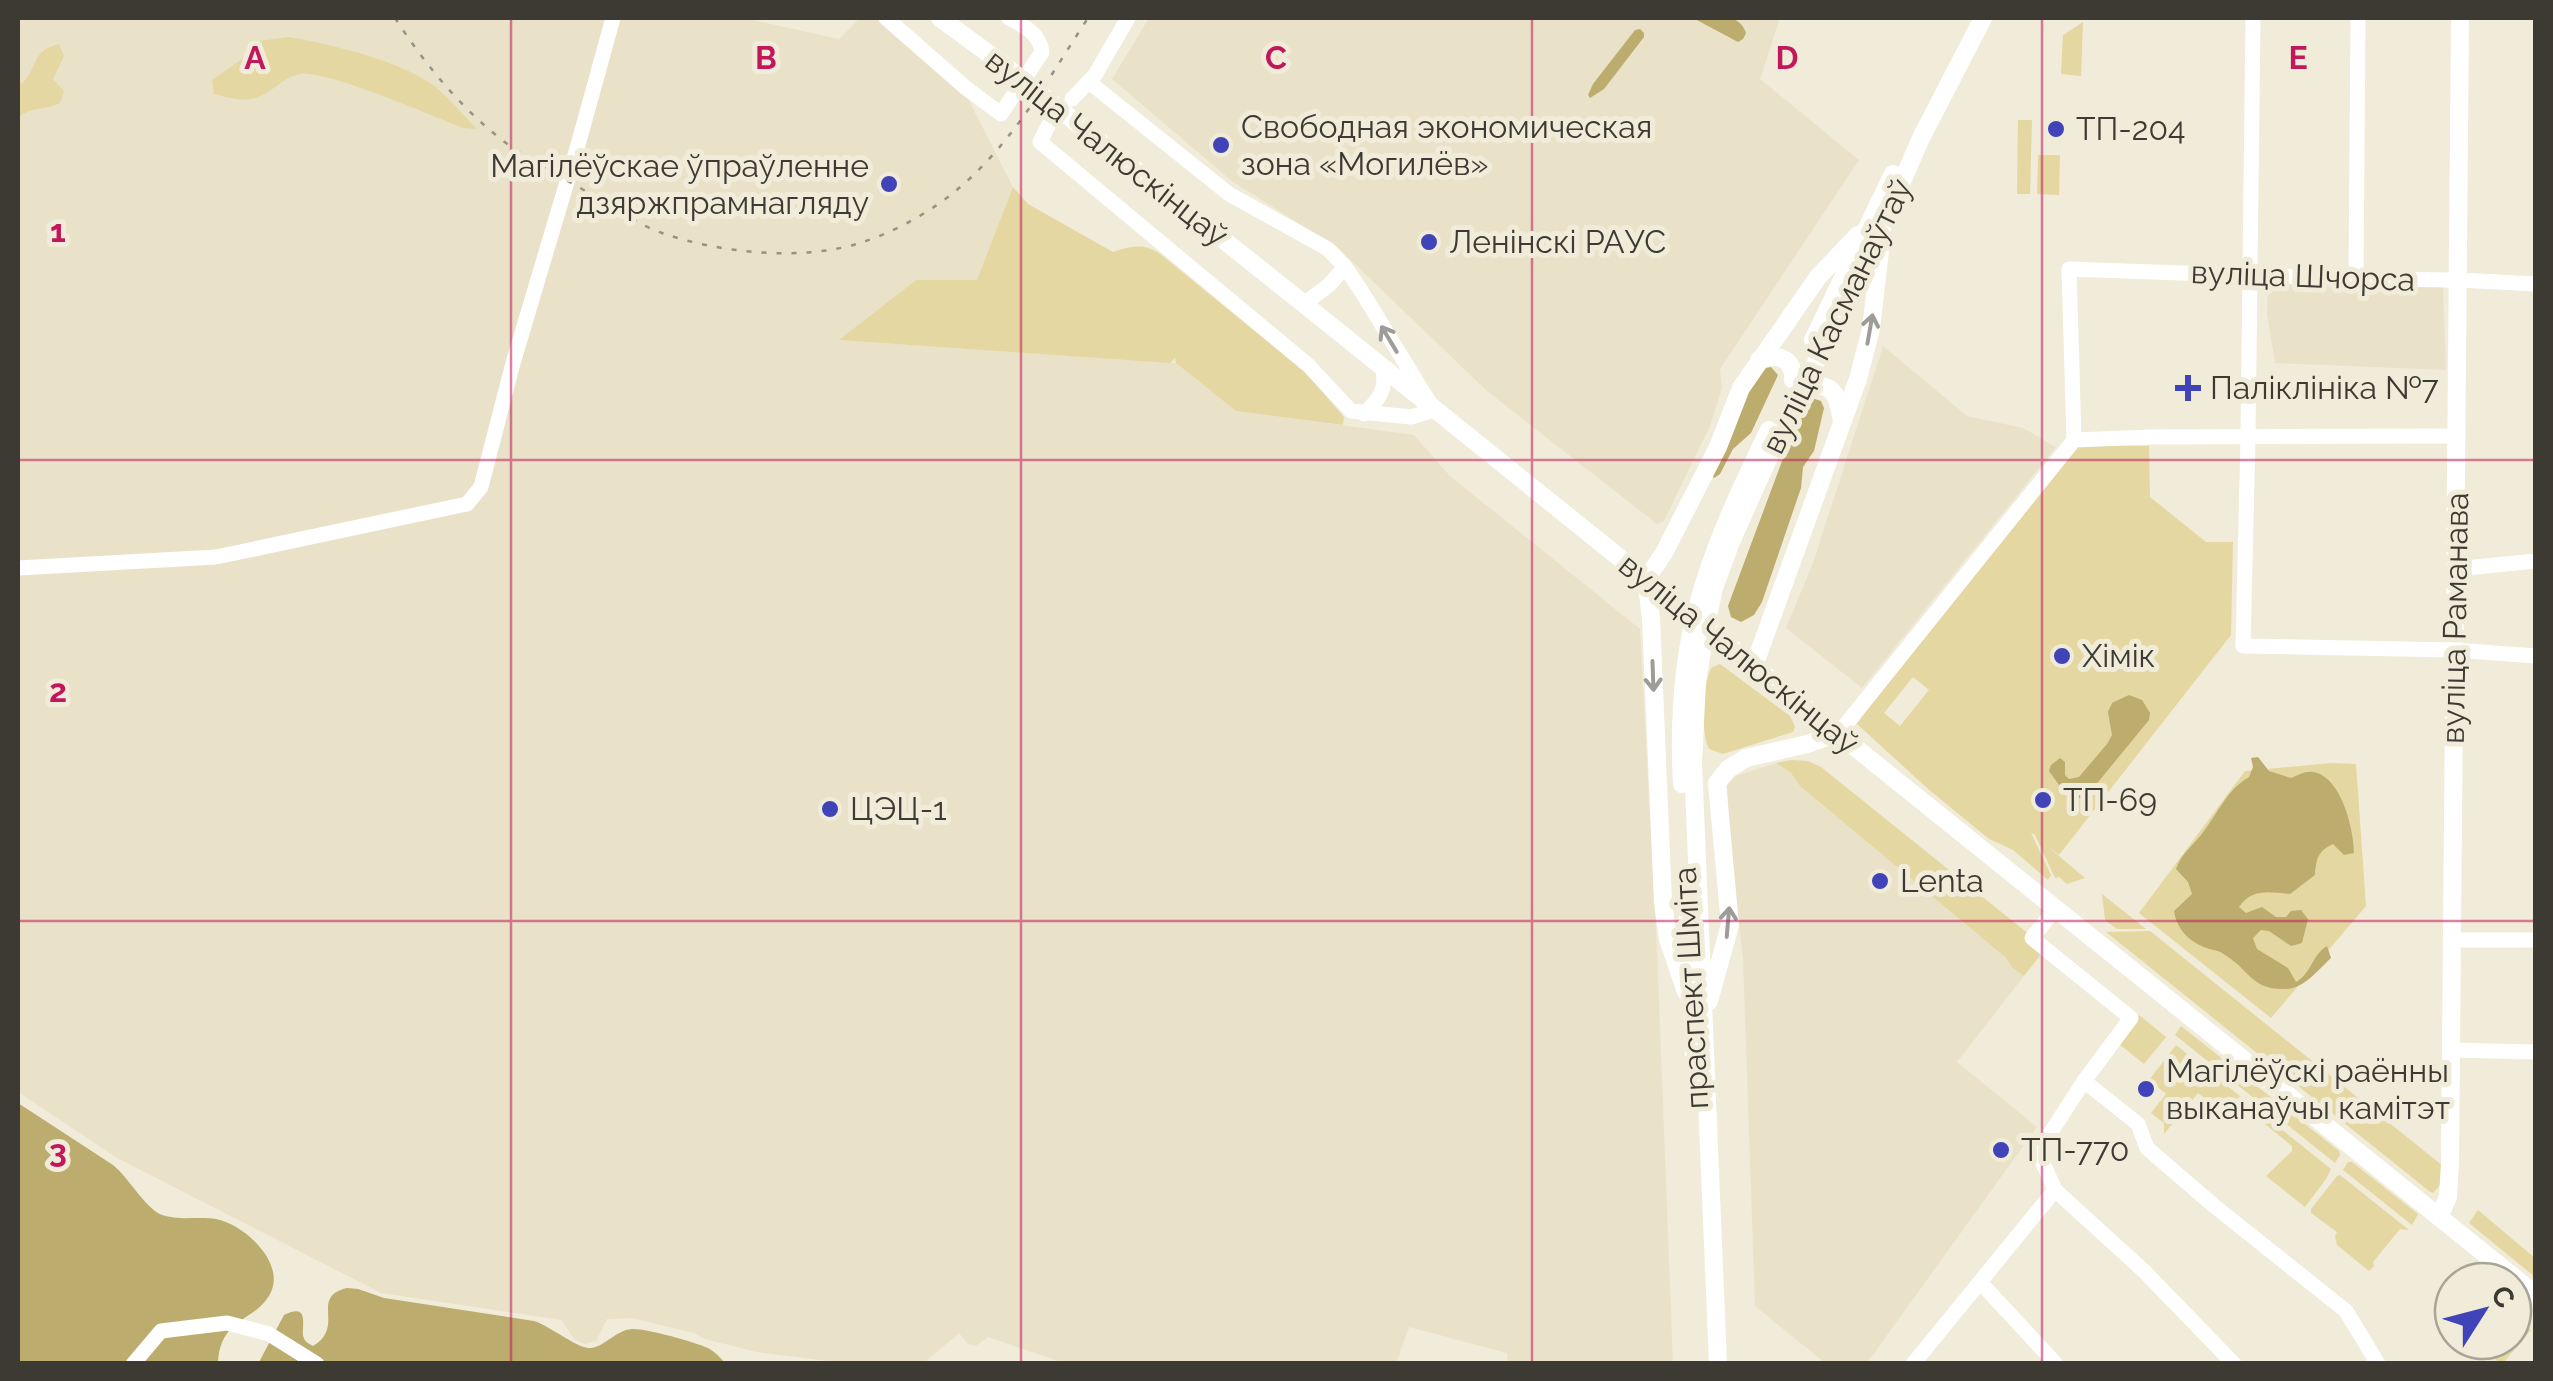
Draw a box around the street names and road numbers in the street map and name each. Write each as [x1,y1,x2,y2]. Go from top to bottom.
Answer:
street label: вуліца Чалюскінцаў [979,41,1236,254]
street label: вуліца Касманаўтаў [1754,172,1919,459]
street label: вуліца Шчорса [2190,253,2416,298]
street label: вуліца Раманава [2434,492,2475,744]
street label: вуліца Чалюскінцаў [1612,546,1867,762]
street label: праспект Шміта [1666,866,1715,1110]

